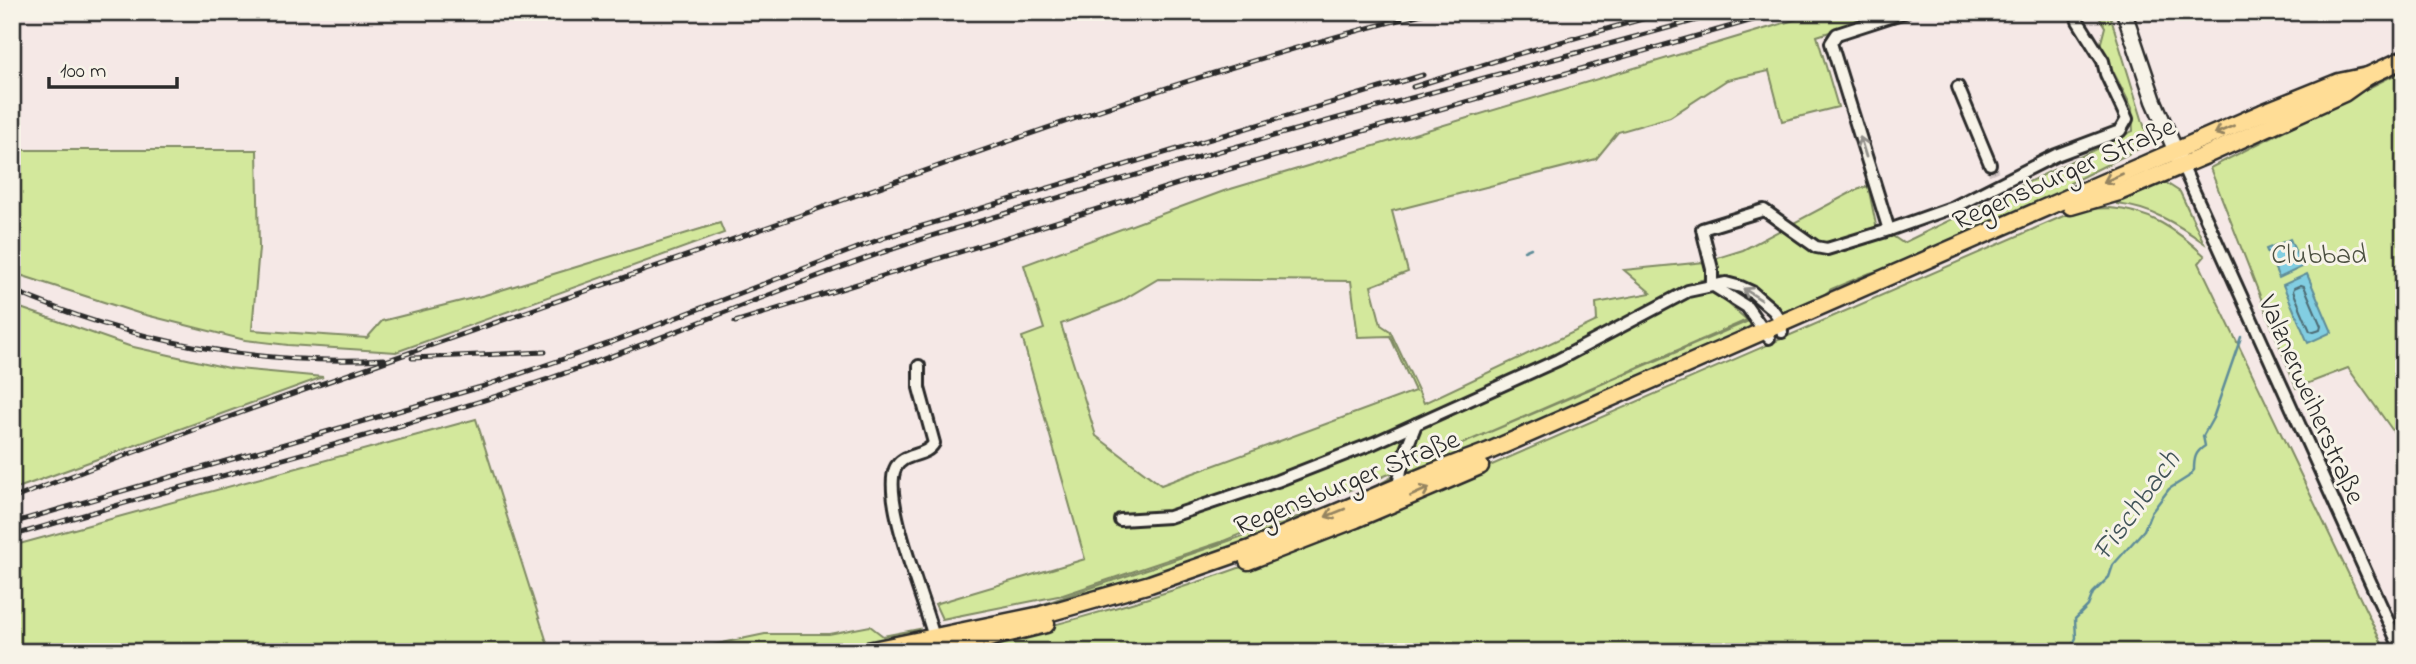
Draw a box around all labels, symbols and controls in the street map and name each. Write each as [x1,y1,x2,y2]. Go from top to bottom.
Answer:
scale bar [49,46,177,90]
text: 100 m [60,57,106,87]
street label: Regensburger Straße [1947,108,2183,243]
one-way arrow [2214,124,2235,137]
one-way arrow [1856,136,1869,158]
one-way arrow [2103,172,2124,185]
park label: Clubbad [2271,236,2367,277]
one-way arrow [1743,286,1762,301]
street label: Valznerweiherstraße [2245,288,2374,512]
street label: Regensburger Straße [1228,420,1467,548]
water label: Fischbach [2082,442,2193,571]
one-way arrow [1409,485,1431,498]
one-way arrow [1325,507,1346,520]

